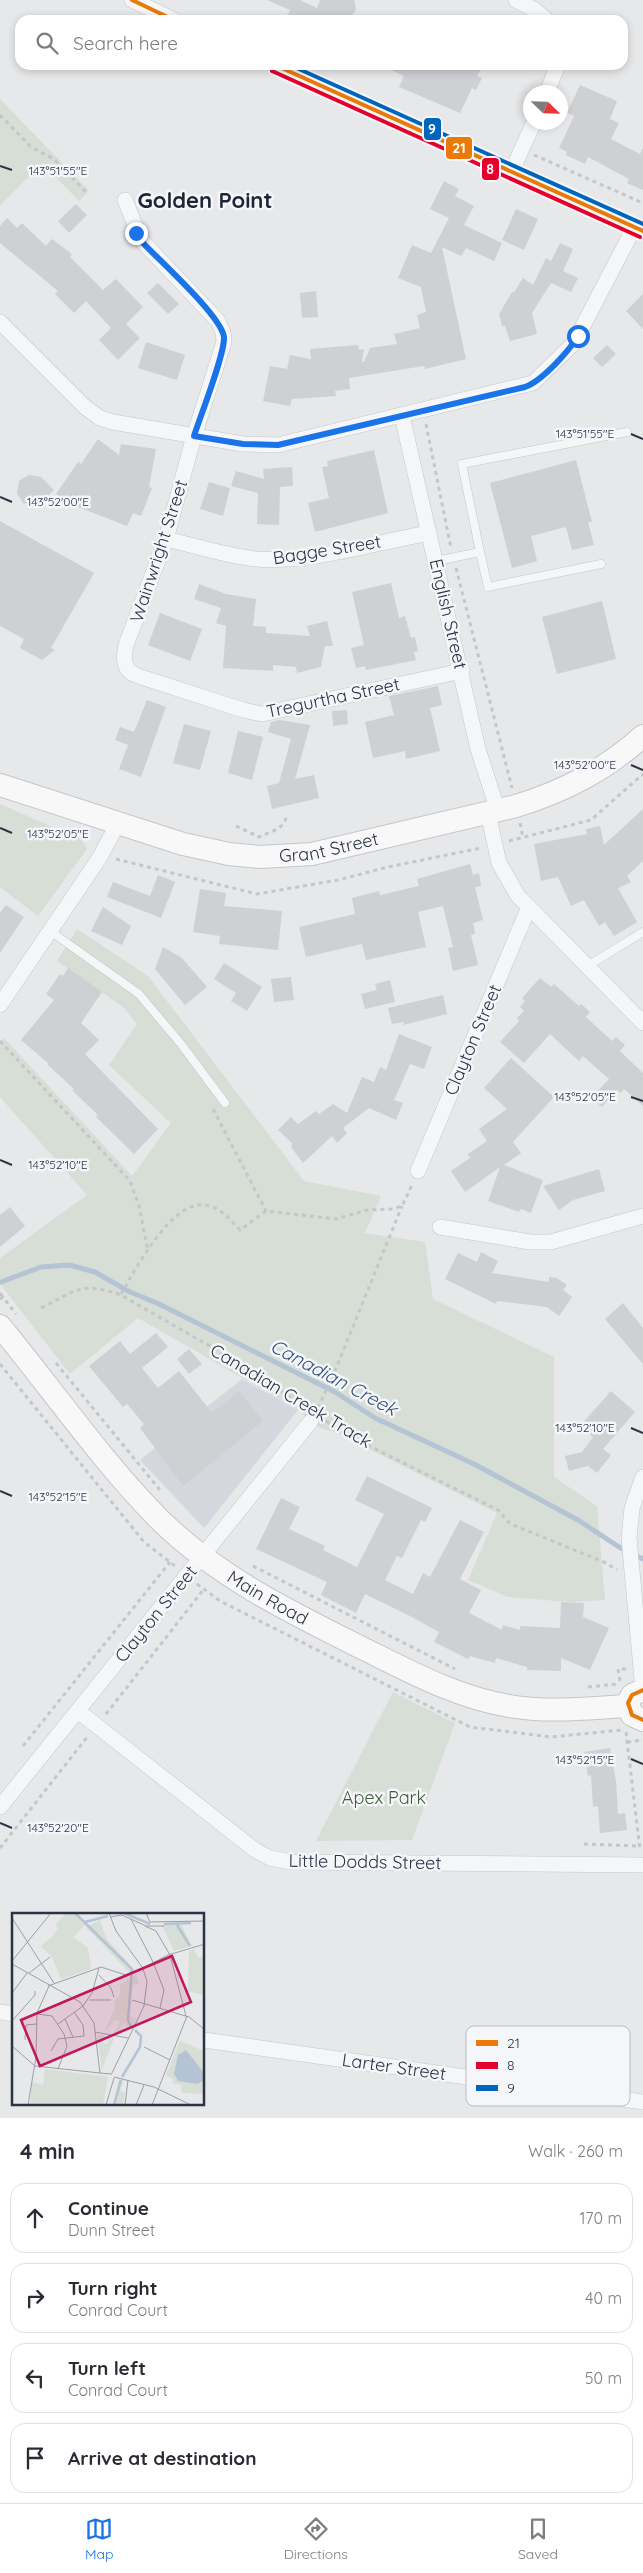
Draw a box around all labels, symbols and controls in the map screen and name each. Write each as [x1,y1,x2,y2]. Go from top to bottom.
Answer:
search box [15,15,628,70]
icon: search [33,29,61,57]
text: Search here [73,31,178,55]
north arrow [523,85,568,130]
line badge: 9 [423,117,442,141]
text: 9 [428,120,436,138]
line badge: 21 [445,136,473,160]
text: 21 [452,139,466,157]
line badge: 8 [481,157,500,181]
text: 8 [486,160,494,178]
text: 143°51'55"E [29,163,88,178]
district label: Golden Point [138,186,272,214]
route end [125,222,148,245]
route start [567,325,590,348]
text: 143°51'55"E [556,426,615,441]
street label: Wainwright Street [125,477,192,625]
text: 143°52'00"E [27,494,89,509]
street label: Bagge Street [271,530,383,569]
street label: English Street [425,556,472,671]
street label: Tregurtha Street [264,672,402,723]
text: 143°52'00"E [554,757,616,772]
text: 143°52'05"E [27,826,89,841]
street label: Grant Street [278,827,381,867]
street label: Clayton Street [439,981,506,1099]
text: 143°52'05"E [554,1089,616,1104]
text: 143°52'10"E [28,1157,88,1172]
water label: Canadian Creek [266,1333,403,1421]
street label: Canadian Creek Track [206,1338,376,1453]
text: 143°52'10"E [555,1420,615,1435]
text: 143°52'15"E [29,1489,88,1504]
street label: Clayton Street [109,1560,202,1667]
street label: Main Road [223,1565,312,1630]
text: 143°52'15"E [556,1752,615,1767]
park label: Apex Park [342,1786,426,1809]
text: 143°52'20"E [27,1820,89,1835]
street label: Little Dodds Street [288,1849,442,1874]
inset map [12,1913,205,2106]
legend [466,2026,630,2106]
text: 21 [507,2034,520,2052]
street label: Larter Street [341,2048,447,2085]
text: 8 [507,2056,515,2074]
text: 9 [507,2079,515,2097]
text: 4 min [20,2138,75,2164]
text: Walk · 260 m [528,2141,623,2161]
text: Continue [68,2196,149,2220]
icon: ahead [21,2204,49,2232]
text: 170 m [579,2208,622,2228]
text: Dunn Street [68,2220,155,2240]
text: Turn right [68,2276,157,2300]
icon: right [21,2284,49,2312]
text: 40 m [585,2288,622,2308]
text: Conrad Court [68,2300,168,2320]
text: Turn left [68,2356,146,2380]
icon: left [21,2364,49,2392]
text: 50 m [585,2368,622,2388]
text: Conrad Court [68,2380,168,2400]
icon: arrive [21,2444,49,2472]
text: Arrive at destination [68,2446,257,2470]
tab: Map [85,2515,114,2563]
tab: Directions [284,2515,348,2563]
tab: Saved [518,2515,558,2563]

